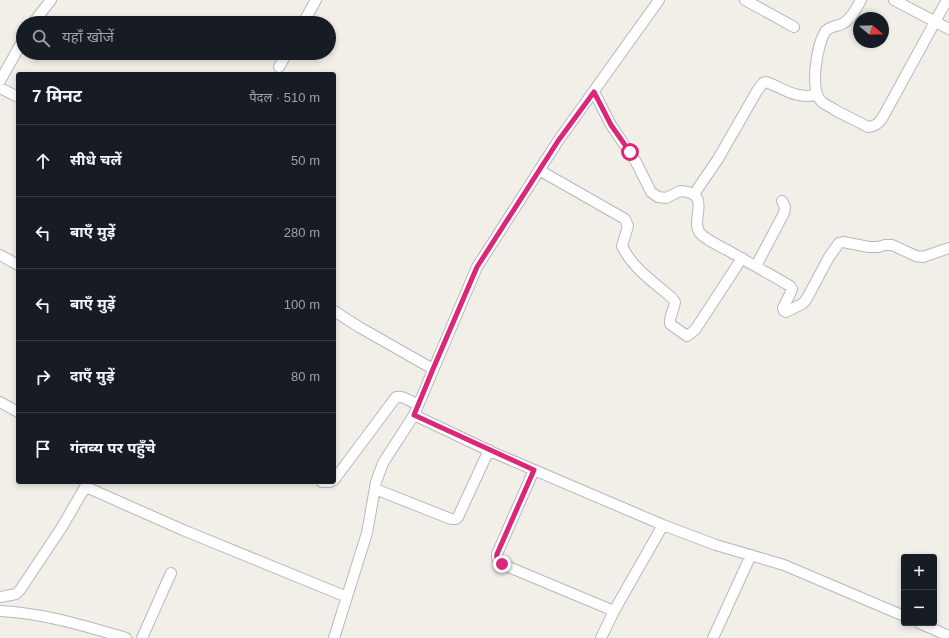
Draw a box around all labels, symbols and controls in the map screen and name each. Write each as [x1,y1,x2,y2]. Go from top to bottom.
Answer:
north arrow [853,12,889,48]
search box [16,16,336,60]
icon: search [30,27,52,49]
text: यहाँ खोजें [62,28,114,45]
text: 7 मिनट [32,87,82,106]
text: पैदल · 510 m [249,90,320,105]
route start [621,143,639,161]
icon: ahead [32,150,54,172]
text: सीधे चलें [70,151,121,168]
text: 50 m [291,153,320,168]
icon: left [32,222,54,244]
text: बाएँ मुड़ें [70,223,115,240]
text: 280 m [284,225,320,240]
icon: left [32,294,54,316]
text: बाएँ मुड़ें [70,295,115,312]
text: 100 m [284,297,320,312]
icon: right [32,366,54,388]
text: दाएँ मुड़ें [70,367,114,384]
text: 80 m [291,369,320,384]
icon: arrive [32,438,54,460]
text: गंतव्य पर पहुँचे [70,439,155,456]
map controls [901,554,937,626]
button: + [901,554,937,590]
route end [493,555,511,573]
button: − [901,590,937,626]

